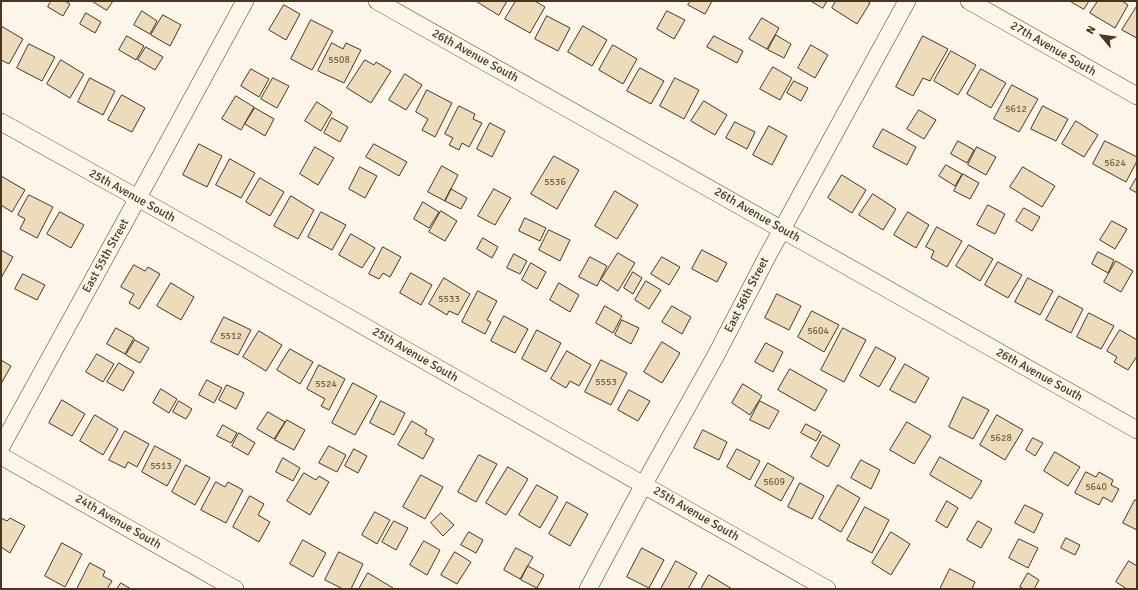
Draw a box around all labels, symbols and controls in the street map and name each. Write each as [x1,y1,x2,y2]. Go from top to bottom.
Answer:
north arrow [1082,16,1122,56]
street label: 27th Avenue South [1008,19,1098,79]
text: N [1084,23,1099,36]
street label: 26th Avenue South [429,26,521,86]
house number: 5508 [328,54,350,66]
house number: 5612 [1005,103,1027,115]
house number: 5624 [1104,157,1126,169]
street label: 25th Avenue South [86,166,178,226]
house number: 5536 [544,176,566,188]
street label: 26th Avenue South [712,185,802,245]
street label: East 55th Street [80,216,132,296]
street label: East 56th Street [722,255,772,335]
house number: 5533 [438,293,460,305]
street label: 25th Avenue South [370,325,460,385]
house number: 5604 [807,325,829,337]
house number: 5512 [220,330,242,342]
street label: 26th Avenue South [993,345,1085,405]
house number: 5553 [595,376,617,388]
house number: 5524 [315,378,337,390]
house number: 5628 [990,432,1012,444]
house number: 5513 [150,460,172,472]
house number: 5609 [763,476,785,488]
house number: 5640 [1085,481,1107,493]
street label: 25th Avenue South [651,484,741,544]
street label: 24th Avenue South [73,492,163,552]

